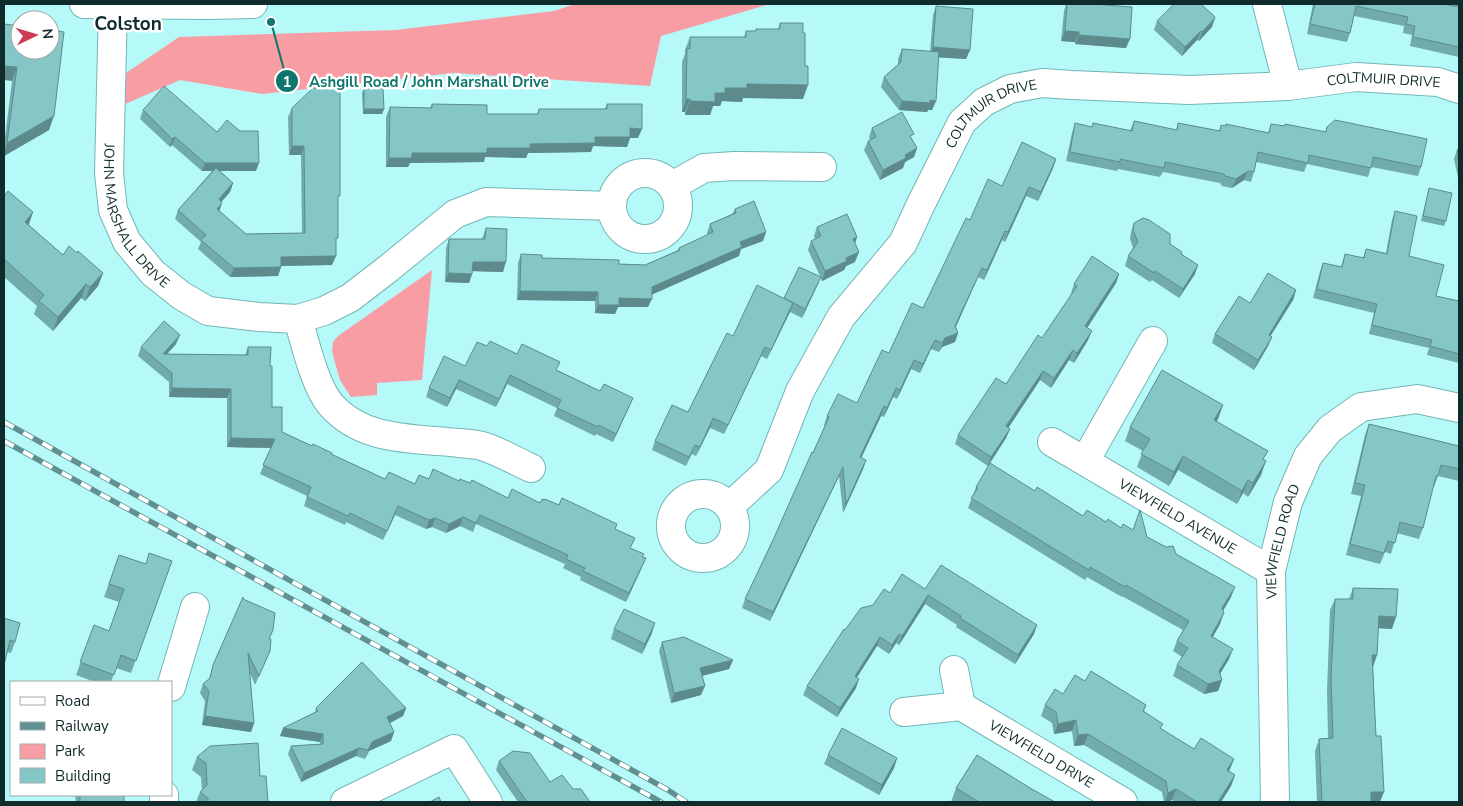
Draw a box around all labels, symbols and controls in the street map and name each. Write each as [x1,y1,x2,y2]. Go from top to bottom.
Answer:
north arrow [10,10,60,60]
district label: Colston [94,11,162,37]
text: N [38,28,57,40]
callout: Ashgill Road / John Marshall Drive [274,66,559,96]
street label: COLTMUIR DRIVE [1326,67,1441,92]
text: 1 [282,72,292,92]
text: Ashgill Road / John Marshall Drive [309,72,549,92]
street label: COLTMUIR DRIVE [941,75,1038,151]
street label: JOHN MARSHALL DRIVE [99,142,174,292]
street label: VIEWFIELD AVENUE [1114,473,1240,558]
street label: VIEWFIELD ROAD [1260,481,1304,600]
legend [10,681,172,796]
text: Road [55,691,90,711]
street label: VIEWFIELD DRIVE [985,715,1098,792]
text: Railway [55,716,109,736]
text: Park [55,741,85,761]
text: Building [55,766,111,786]

